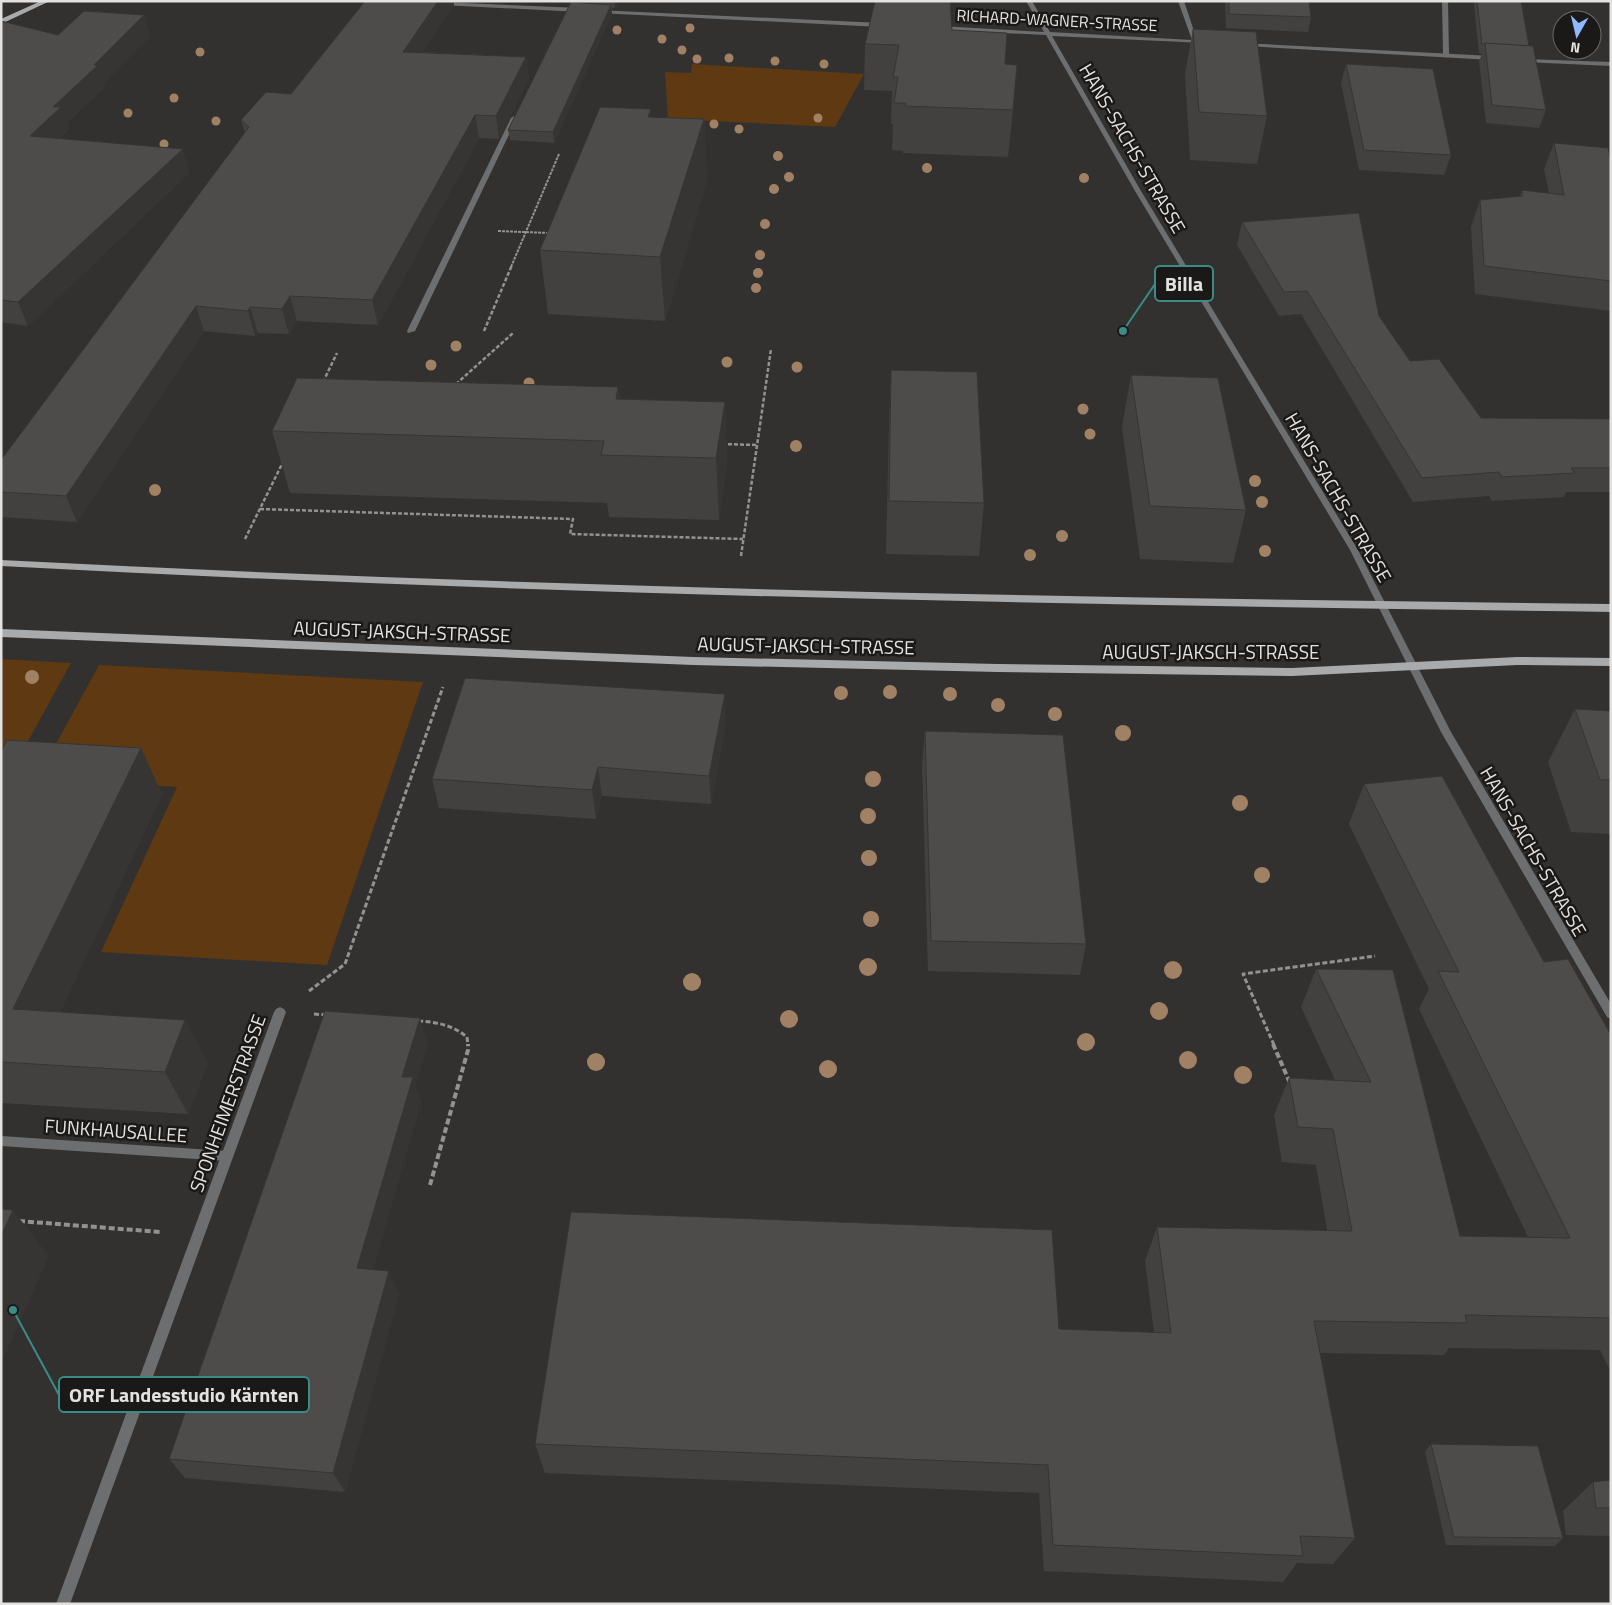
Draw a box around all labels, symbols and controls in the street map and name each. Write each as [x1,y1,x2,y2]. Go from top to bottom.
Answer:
street label: RICHARD-WAGNER-STRASSE [956,3,1158,37]
north arrow [1552,10,1602,60]
text: N [1569,37,1581,59]
street label: HANS-SACHS-STRASSE [1073,58,1193,238]
callout: Billa [1155,266,1213,301]
text: Billa [1165,268,1203,299]
street label: HANS-SACHS-STRASSE [1279,407,1399,587]
street label: AUGUST-JAKSCH-STRASSE [293,613,511,649]
street label: AUGUST-JAKSCH-STRASSE [697,629,915,661]
street label: AUGUST-JAKSCH-STRASSE [1102,637,1320,666]
street label: HANS-SACHS-STRASSE [1474,761,1594,941]
street label: SPONHEIMERSTRASSE [181,1010,273,1196]
street label: FUNKHAUSALLEE [44,1111,188,1149]
callout: ORF Landesstudio Kärnten [59,1377,309,1412]
text: ORF Landesstudio Kärnten [69,1379,299,1410]

